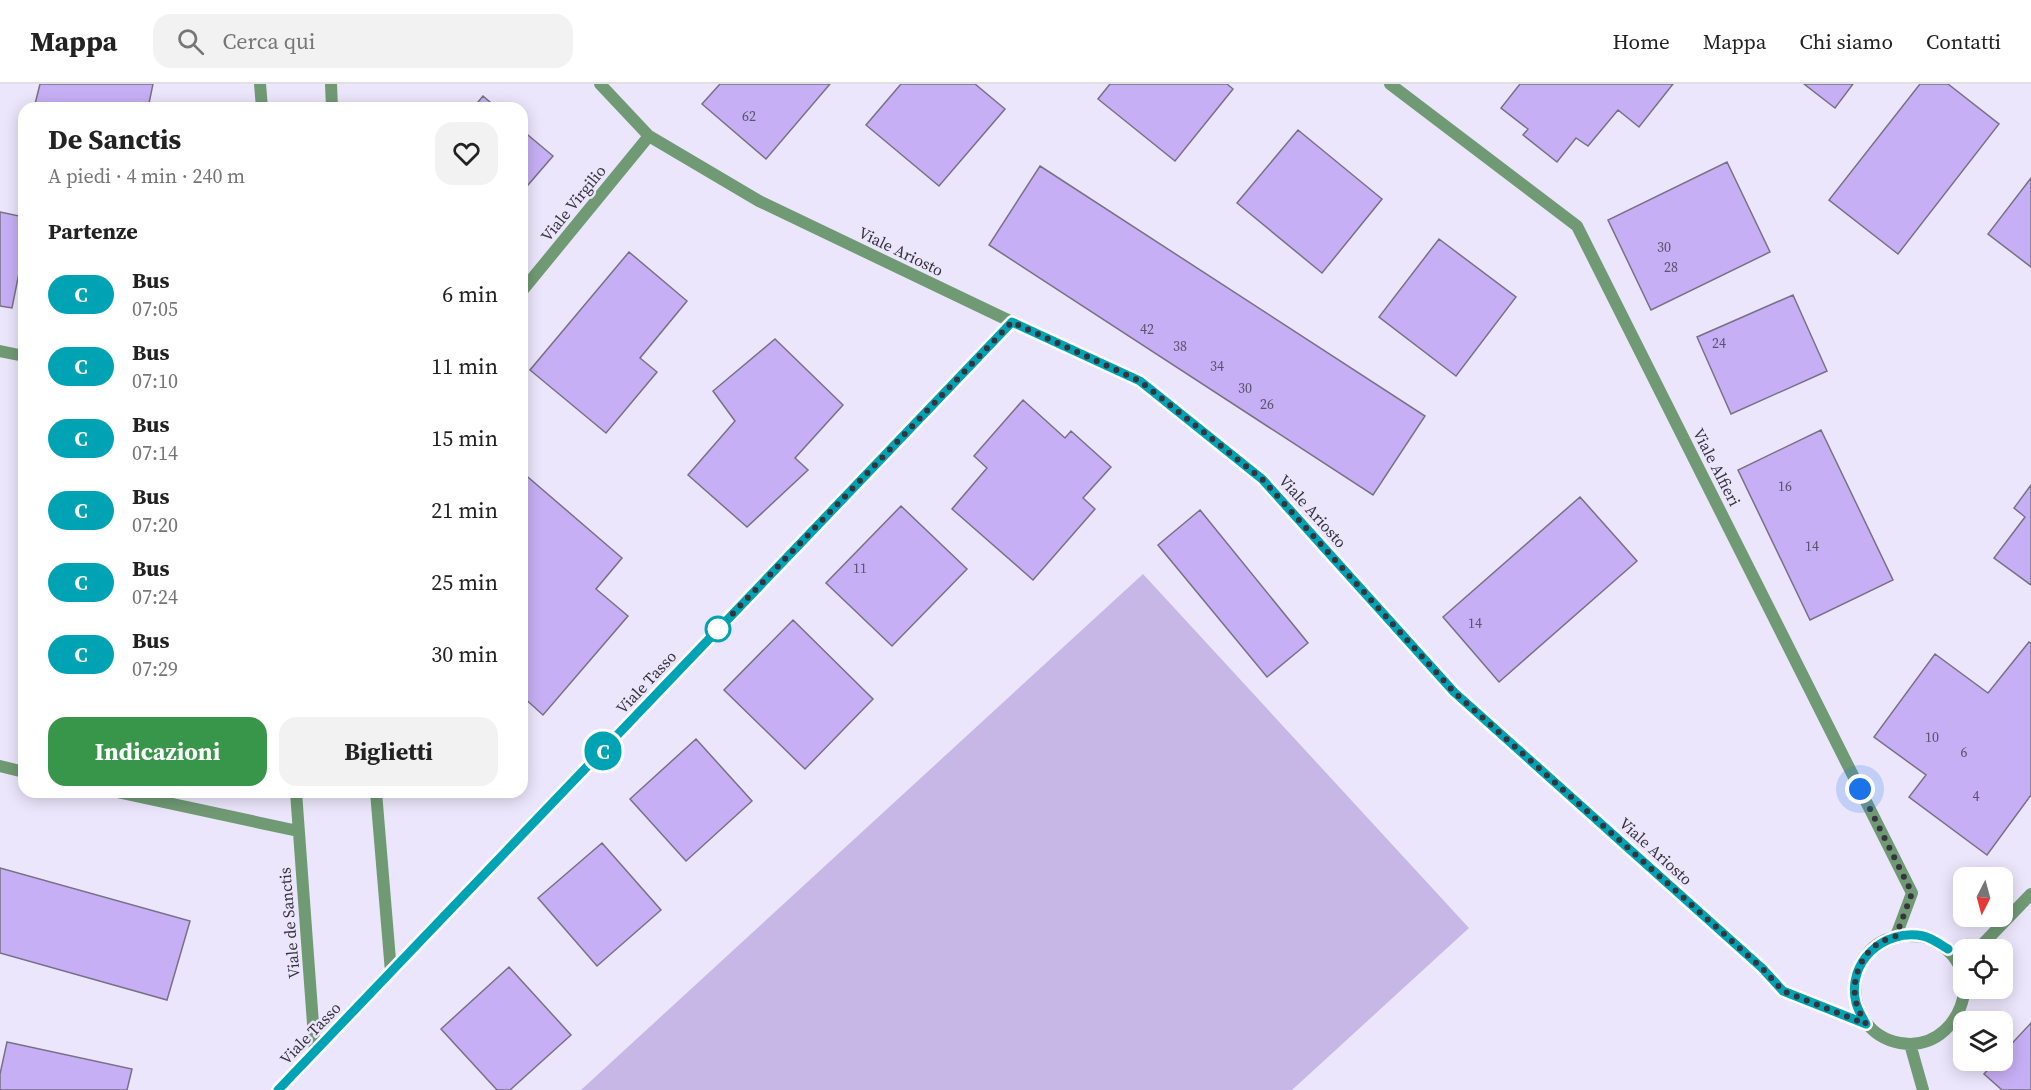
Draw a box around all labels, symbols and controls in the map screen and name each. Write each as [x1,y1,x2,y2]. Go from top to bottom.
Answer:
search box [153,14,573,68]
text: Mappa [30,22,117,60]
icon: search [174,25,207,58]
text: Cerca qui [222,26,315,56]
text: Home [1612,27,1670,56]
text: Mappa [1703,27,1767,56]
text: Chi siamo [1800,27,1893,56]
text: Contatti [1926,27,2001,56]
house number: 62 [742,106,756,126]
text: De Sanctis [48,120,181,158]
button: heart [435,122,498,185]
street label: Viale Virgilio [535,160,611,246]
text: A piedi · 4 min · 240 m [48,162,245,190]
text: Partenze [48,216,138,246]
street label: Viale Ariosto [855,221,947,281]
house number: 30 [1657,237,1671,257]
house number: 28 [1664,257,1678,277]
text: Bus [132,265,169,295]
text: 6 min [442,279,498,309]
text: C [74,280,88,309]
text: 07:05 [132,295,178,323]
house number: 42 [1140,319,1154,339]
house number: 24 [1712,333,1726,353]
house number: 38 [1173,336,1187,356]
text: Bus [132,337,169,367]
text: 11 min [431,351,498,381]
text: C [74,352,88,381]
house number: 34 [1210,356,1224,376]
text: 07:10 [132,367,178,395]
house number: 30 [1238,378,1252,398]
house number: 26 [1260,394,1274,414]
text: Bus [132,409,169,439]
text: 15 min [431,423,498,453]
text: C [74,424,88,453]
street label: Viale Alfieri [1688,424,1746,510]
text: 07:14 [132,439,178,467]
street label: Viale Ariosto [1274,470,1352,553]
house number: 16 [1778,476,1792,496]
text: Bus [132,481,169,511]
text: 21 min [431,495,498,525]
text: C [74,496,88,525]
text: 07:20 [132,511,178,539]
house number: 14 [1805,536,1819,556]
text: Bus [132,553,169,583]
house number: 11 [853,558,867,578]
text: 25 min [431,567,498,597]
text: C [74,568,88,597]
text: 07:24 [132,583,178,611]
house number: 14 [1468,613,1482,633]
unlabelled marker [705,616,731,642]
text: Bus [132,625,169,655]
text: 30 min [431,639,498,669]
text: C [74,640,88,669]
street label: Viale Tasso [611,645,681,719]
text: 07:29 [132,655,178,683]
button: Indicazioni [48,717,267,786]
button: Biglietti [279,717,498,786]
house number: 10 [1925,727,1939,747]
line badge: C [584,732,622,770]
text: C [596,737,610,766]
house number: 6 [1961,742,1968,762]
your location [1845,774,1875,804]
house number: 4 [1973,786,1980,806]
street label: Viale Ariosto [1615,812,1698,890]
street label: Viale de Sanctis [273,866,305,980]
north arrow [1953,867,2013,927]
map controls [1953,867,2013,1071]
button: locate [1953,939,2013,999]
street label: Viale Tasso [275,997,346,1069]
button: layers [1953,1011,2013,1071]

